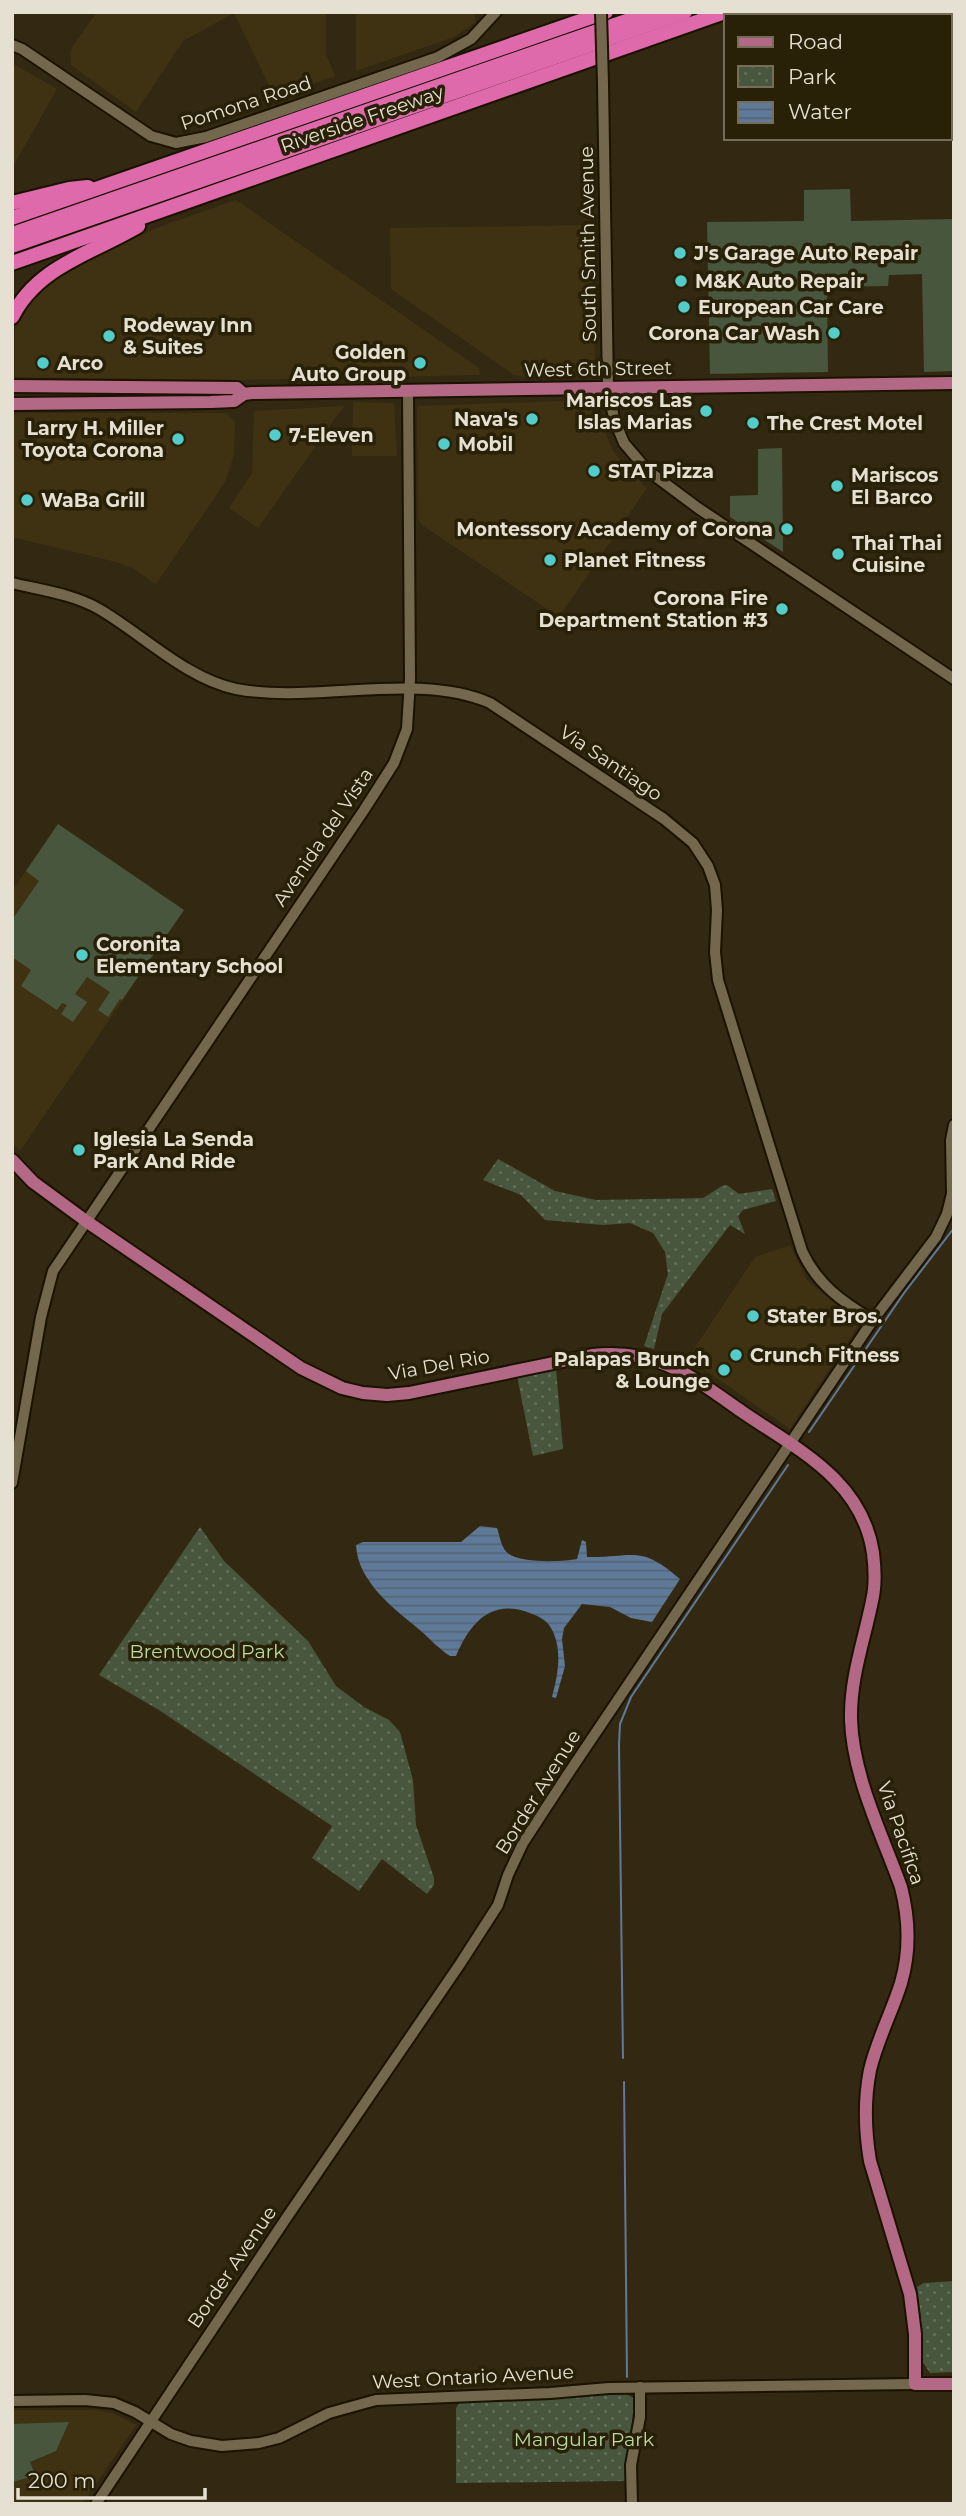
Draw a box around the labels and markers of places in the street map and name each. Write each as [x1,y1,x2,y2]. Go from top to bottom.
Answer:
place label: J's Garage Auto Repair [693,242,918,265]
marker: J's Garage Auto Repair [672,245,688,261]
place label: M&K Auto Repair [695,270,864,293]
marker: M&K Auto Repair [673,273,689,289]
place label: European Car Care [698,296,884,319]
marker: European Car Care [676,299,692,315]
place label: Rodeway Inn & Suites [123,314,253,359]
place label: Corona Car Wash [648,322,820,345]
marker: Corona Car Wash [826,325,842,341]
marker: Rodeway Inn & Suites [101,328,117,344]
place label: Golden Auto Group [291,341,406,386]
place label: Arco [56,352,103,375]
marker: Arco [35,355,51,371]
marker: Golden Auto Group [412,355,428,371]
place label: Mariscos Las Islas Marias [566,389,692,434]
marker: Mariscos Las Islas Marias [698,403,714,419]
place label: Nava's [454,408,518,431]
marker: Nava's [524,411,540,427]
place label: The Crest Motel [767,412,923,435]
marker: The Crest Motel [745,415,761,431]
place label: Larry H. Miller Toyota Corona [21,417,164,462]
place label: 7-Eleven [289,424,374,447]
marker: 7-Eleven [267,427,283,443]
marker: Larry H. Miller Toyota Corona [170,431,186,447]
place label: Mobil [458,433,513,456]
marker: Mobil [436,436,452,452]
place label: STAT Pizza [608,460,714,483]
marker: STAT Pizza [586,463,602,479]
place label: Mariscos El Barco [851,464,938,509]
marker: Mariscos El Barco [829,478,845,494]
place label: WaBa Grill [41,489,145,512]
marker: WaBa Grill [19,492,35,508]
place label: Montessory Academy of Corona [456,518,773,541]
marker: Montessory Academy of Corona [779,521,795,537]
place label: Thai Thai Cuisine [852,532,942,577]
marker: Thai Thai Cuisine [830,546,846,562]
place label: Planet Fitness [564,549,706,572]
marker: Planet Fitness [542,552,558,568]
place label: Corona Fire Department Station #3 [539,587,768,632]
marker: Corona Fire Department Station #3 [774,601,790,617]
place label: Coronita Elementary School [96,933,283,978]
marker: Coronita Elementary School [74,947,90,963]
place label: Iglesia La Senda Park And Ride [93,1128,254,1173]
marker: Iglesia La Senda Park And Ride [71,1142,87,1158]
place label: Stater Bros. [767,1305,882,1328]
marker: Stater Bros. [745,1308,761,1324]
place label: Crunch Fitness [750,1344,899,1367]
marker: Crunch Fitness [728,1347,744,1363]
place label: Palapas Brunch & Lounge [554,1348,710,1393]
marker: Palapas Brunch & Lounge [716,1362,732,1378]

